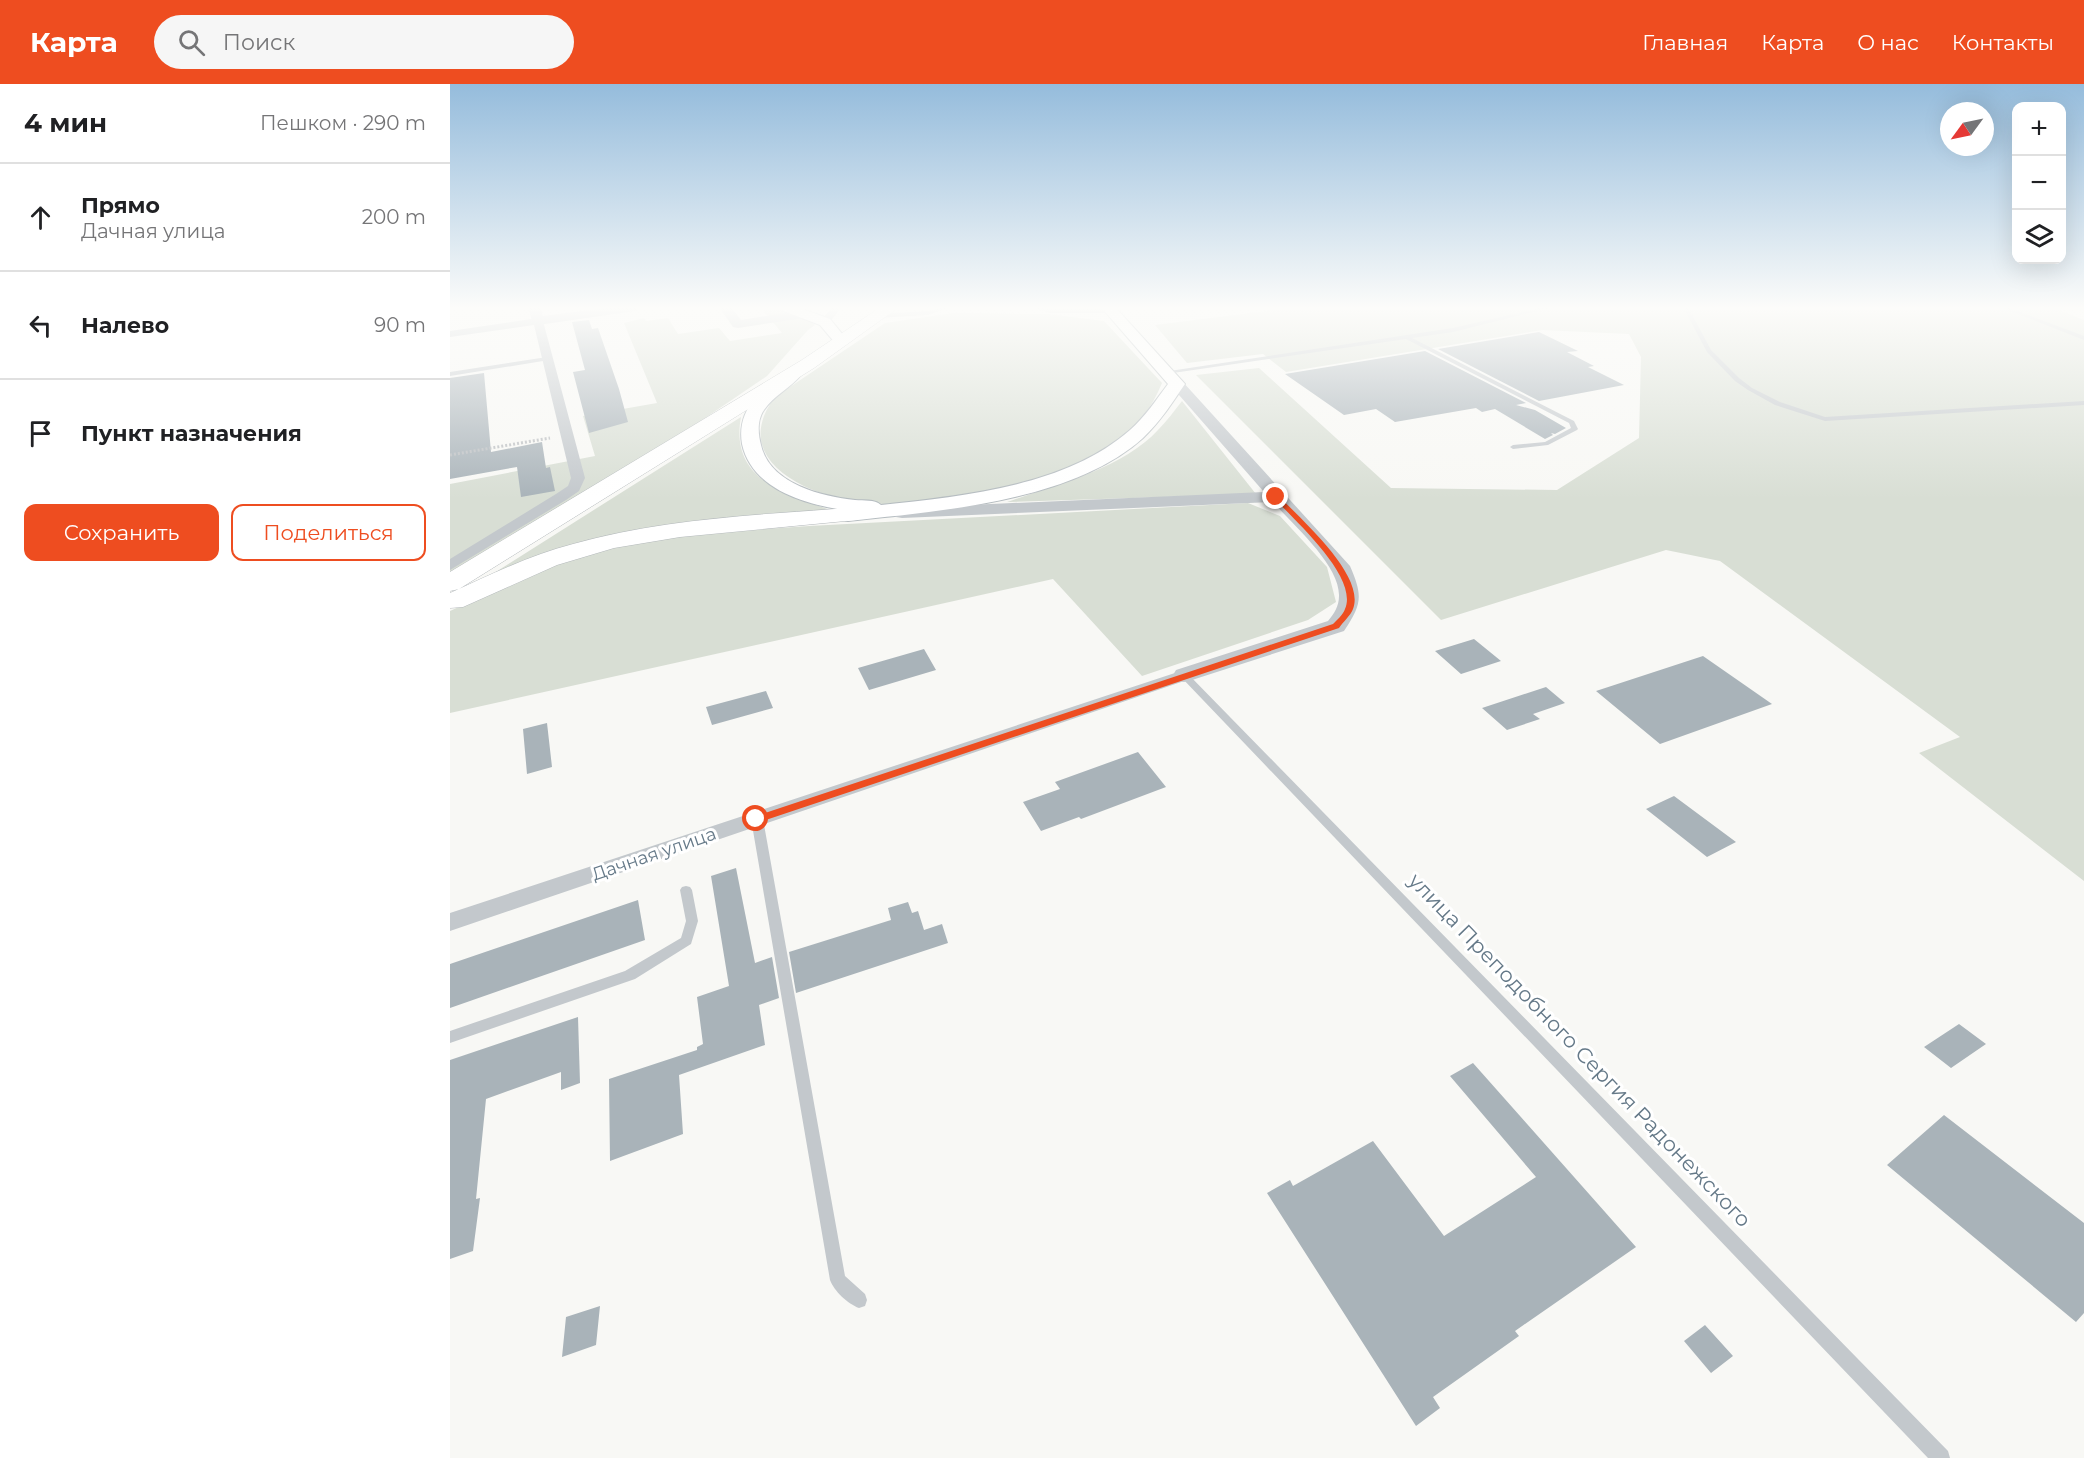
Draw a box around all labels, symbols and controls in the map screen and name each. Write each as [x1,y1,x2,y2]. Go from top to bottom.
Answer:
search box [154,15,574,69]
text: Карта [30,25,118,59]
icon: search [175,26,208,59]
text: Поиск [223,29,295,56]
text: Главная [1642,30,1728,55]
text: Карта [1761,30,1824,55]
text: О нас [1857,30,1919,55]
text: Контакты [1952,30,2054,55]
north arrow [1940,102,1994,156]
map controls [2012,102,2066,264]
button: + [2012,102,2066,156]
text: 4 мин [24,107,107,139]
text: Пешком · 290 m [260,111,426,135]
button: − [2012,156,2066,210]
text: Прямо [81,192,160,219]
icon: ahead [24,201,57,234]
text: 200 m [362,205,426,229]
button: layers [2012,210,2066,264]
text: Дачная улица [81,219,225,243]
icon: left [24,309,57,342]
text: Налево [81,312,169,339]
text: 90 m [374,313,426,337]
icon: arrive [24,417,57,450]
text: Пункт назначения [81,420,302,447]
route end [1262,483,1288,509]
button: Сохранить [24,504,219,561]
button: Поделиться [231,504,426,561]
route start [742,805,768,831]
street label: Дачная улица [589,822,719,886]
street label: улица Преподобного Сергия Радонежского [1403,867,1756,1232]

